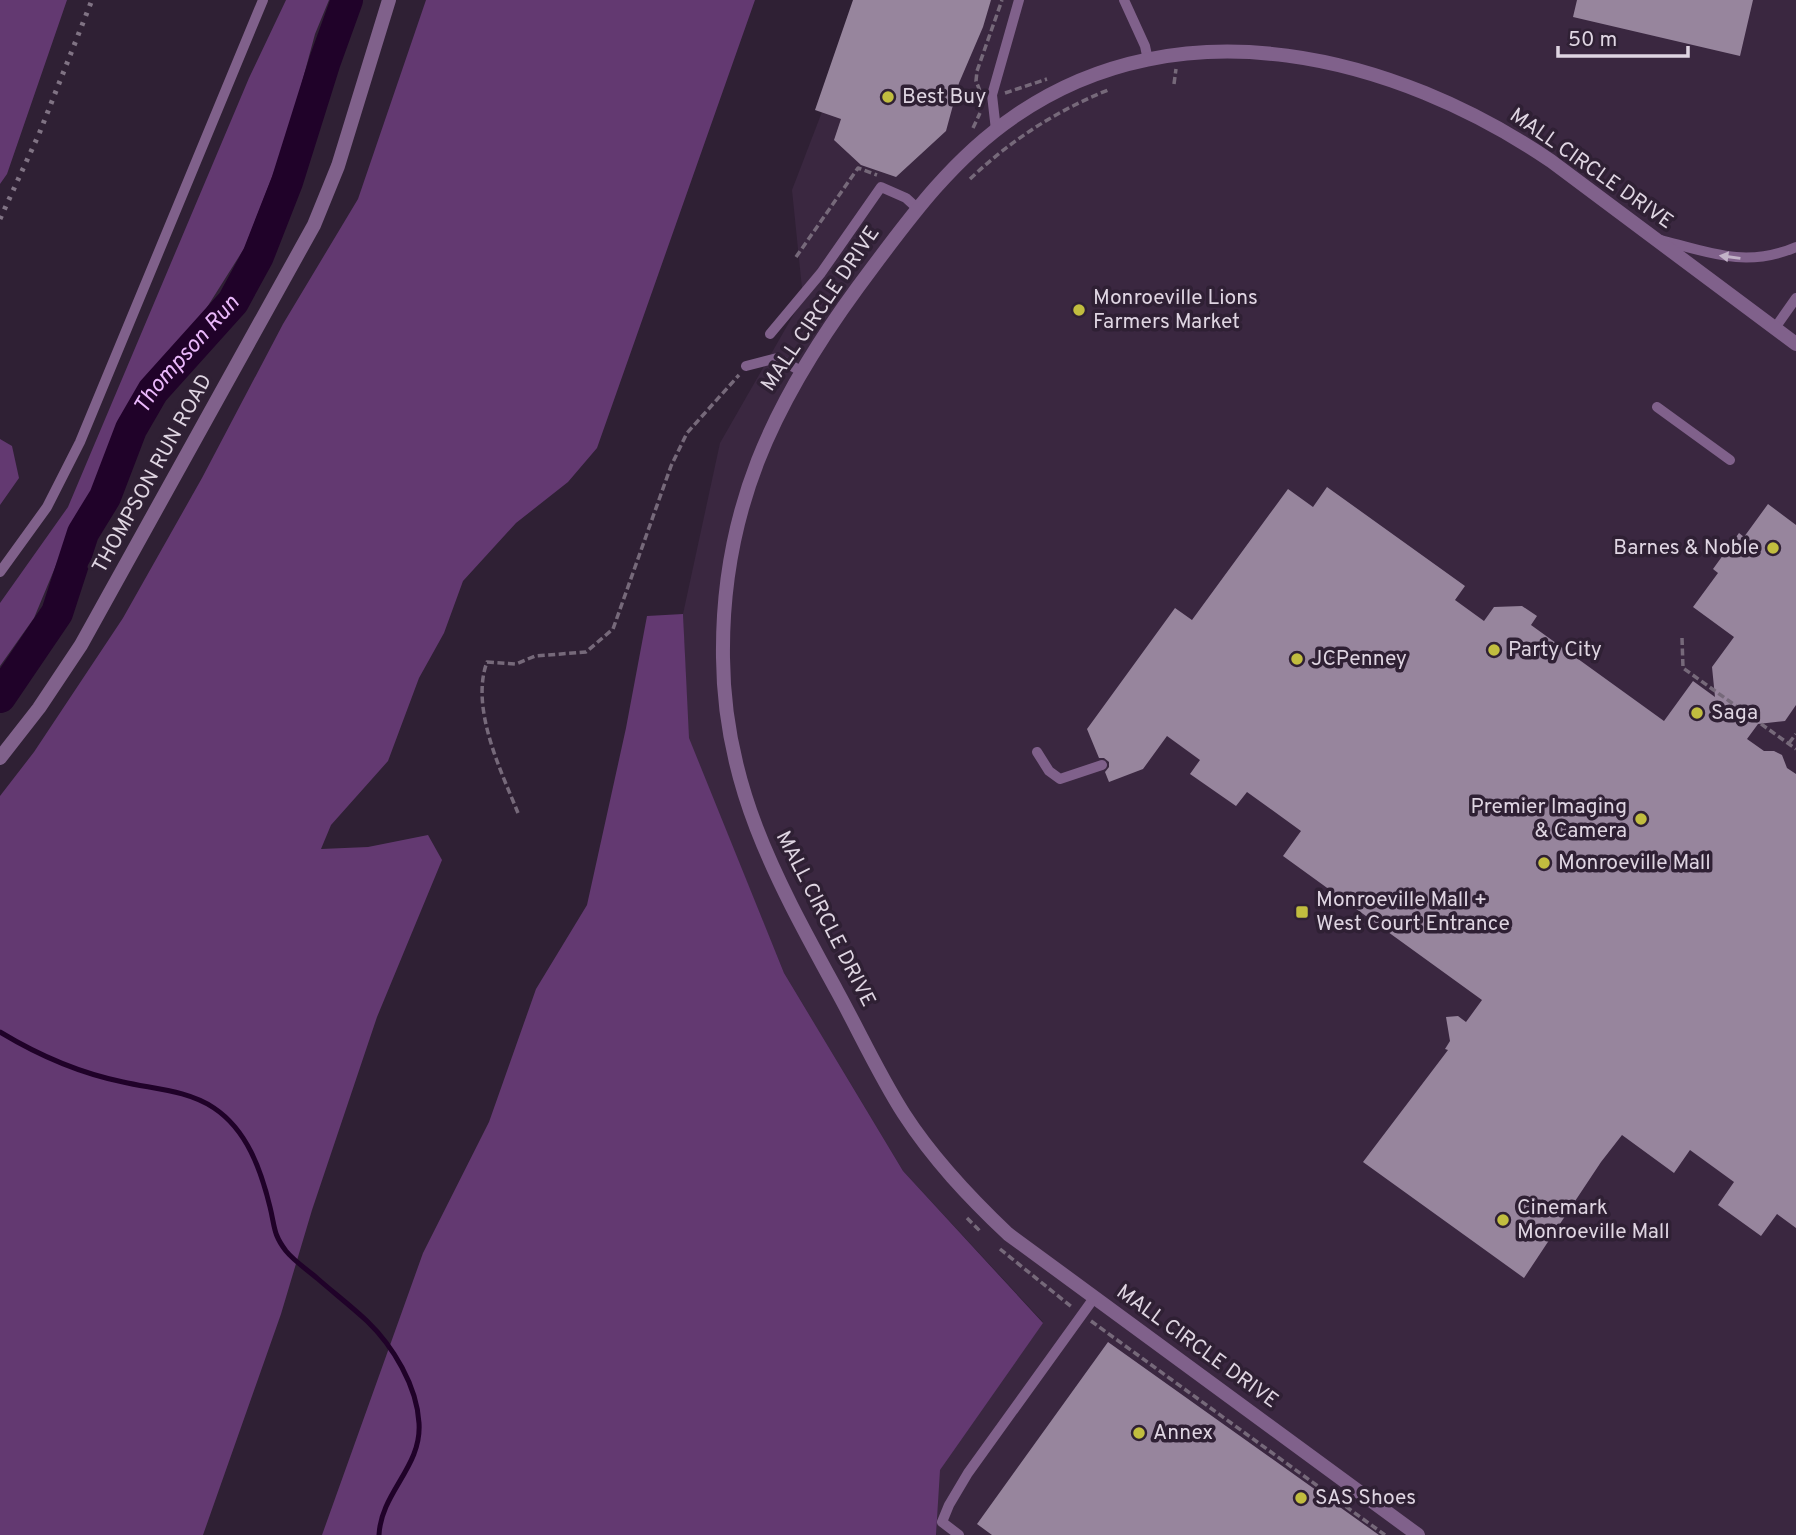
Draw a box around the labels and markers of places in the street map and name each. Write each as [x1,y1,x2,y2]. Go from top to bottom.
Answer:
place label: Best Buy [902,84,986,111]
marker: Best Buy [880,89,896,105]
place label: Monroeville Lions Farmers Market [1093,285,1258,336]
marker: Monroeville Lions Farmers Market [1071,302,1087,318]
place label: Barnes & Noble [1613,535,1759,562]
marker: Barnes & Noble [1765,540,1781,556]
place label: Party City [1508,637,1602,664]
marker: Party City [1486,642,1502,658]
place label: JCPenney [1311,646,1407,673]
marker: JCPenney [1289,651,1305,667]
place label: Saga [1711,700,1758,727]
marker: Saga [1689,705,1705,721]
place label: Premier Imaging & Camera [1471,794,1627,845]
marker: Premier Imaging & Camera [1633,811,1649,827]
place label: Monroeville Mall [1558,850,1711,877]
marker: Monroeville Mall [1536,855,1552,871]
place label: Monroeville Mall + West Court Entrance [1316,887,1510,938]
marker: Monroeville Mall + West Court Entrance [1294,904,1310,920]
place label: Cinemark Monroeville Mall [1517,1195,1670,1246]
marker: Cinemark Monroeville Mall [1495,1212,1511,1228]
place label: Annex [1153,1420,1213,1447]
marker: Annex [1131,1425,1147,1441]
place label: SAS Shoes [1315,1485,1416,1512]
marker: SAS Shoes [1293,1490,1309,1506]

